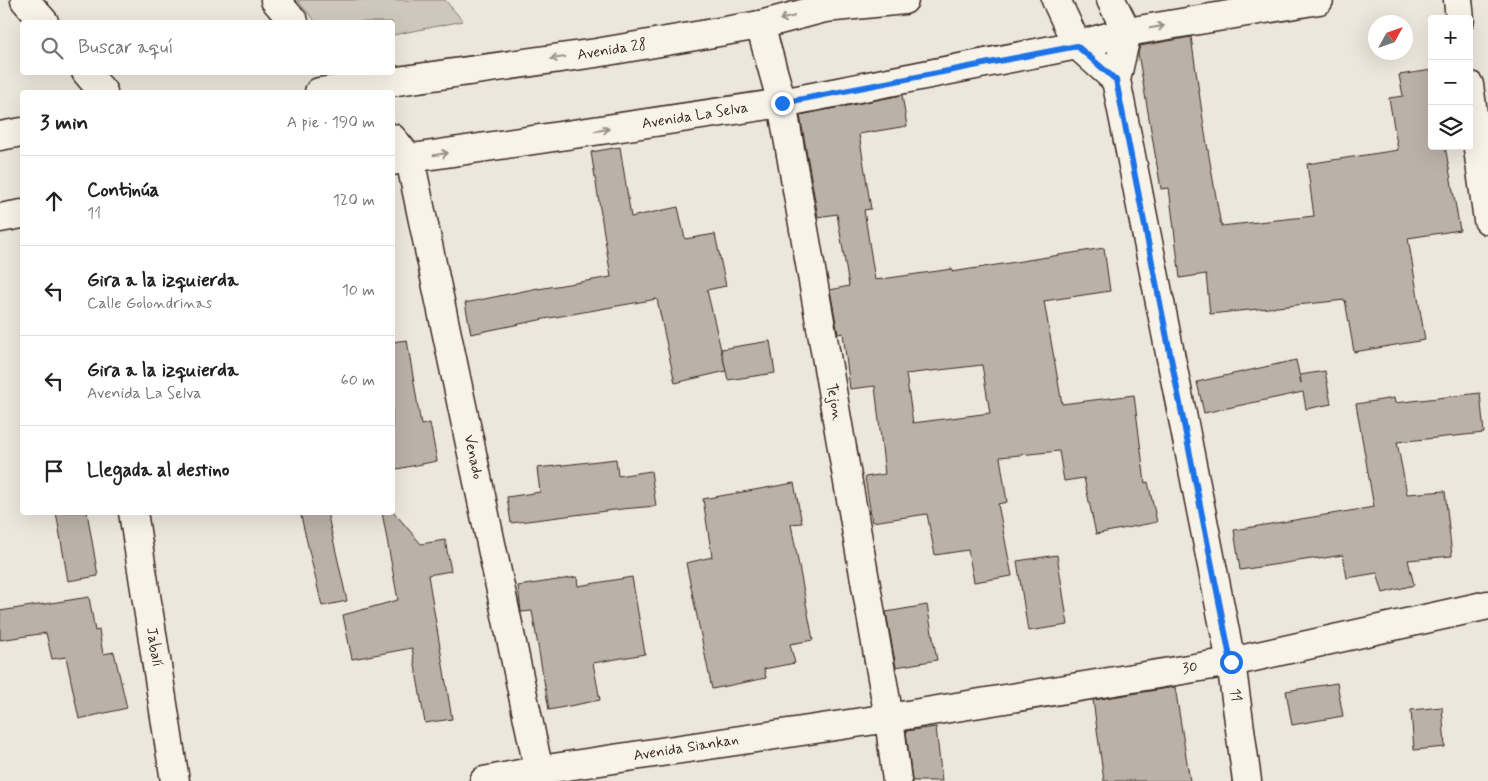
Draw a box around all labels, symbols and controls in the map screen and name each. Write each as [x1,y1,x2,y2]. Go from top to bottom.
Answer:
one-way arrow [779,14,795,23]
north arrow [1368,15,1413,60]
map controls [1428,15,1473,150]
button: + [1428,15,1473,60]
search box [20,20,395,75]
one-way arrow [1148,21,1164,31]
icon: search [38,34,66,62]
text: Buscar aquí [78,35,173,60]
street label: Avenida 28 [576,35,648,65]
one-way arrow [550,53,566,63]
button: − [1428,60,1473,105]
route end [771,92,794,115]
street label: Avenida La Selva [640,98,750,134]
button: layers [1428,105,1473,150]
text: 3 min [40,109,88,137]
text: A pie · 190 m [287,112,375,133]
one-way arrow [593,125,609,135]
one-way arrow [432,149,448,159]
text: Continúa [87,178,159,203]
icon: ahead [40,187,68,215]
text: 120 m [333,190,375,211]
text: 11 [87,203,101,224]
text: Gira a la izquierda [87,268,238,293]
icon: left [40,277,68,305]
text: 10 m [342,280,375,301]
text: Calle Golondrinas [87,293,212,314]
text: Gira a la izquierda [87,358,238,383]
icon: left [40,367,68,395]
text: 60 m [341,370,375,391]
street label: Tejon [821,382,847,422]
text: Avenida La Selva [87,383,202,404]
street label: Venado [459,433,488,481]
icon: arrive [40,457,68,485]
text: Llegada al destino [87,458,229,483]
street label: Jabalí [141,626,167,668]
route start [1220,651,1243,674]
street label: 30 [1181,657,1199,679]
street label: 11 [1224,687,1246,703]
street label: Avenida Siankan [632,730,740,766]

